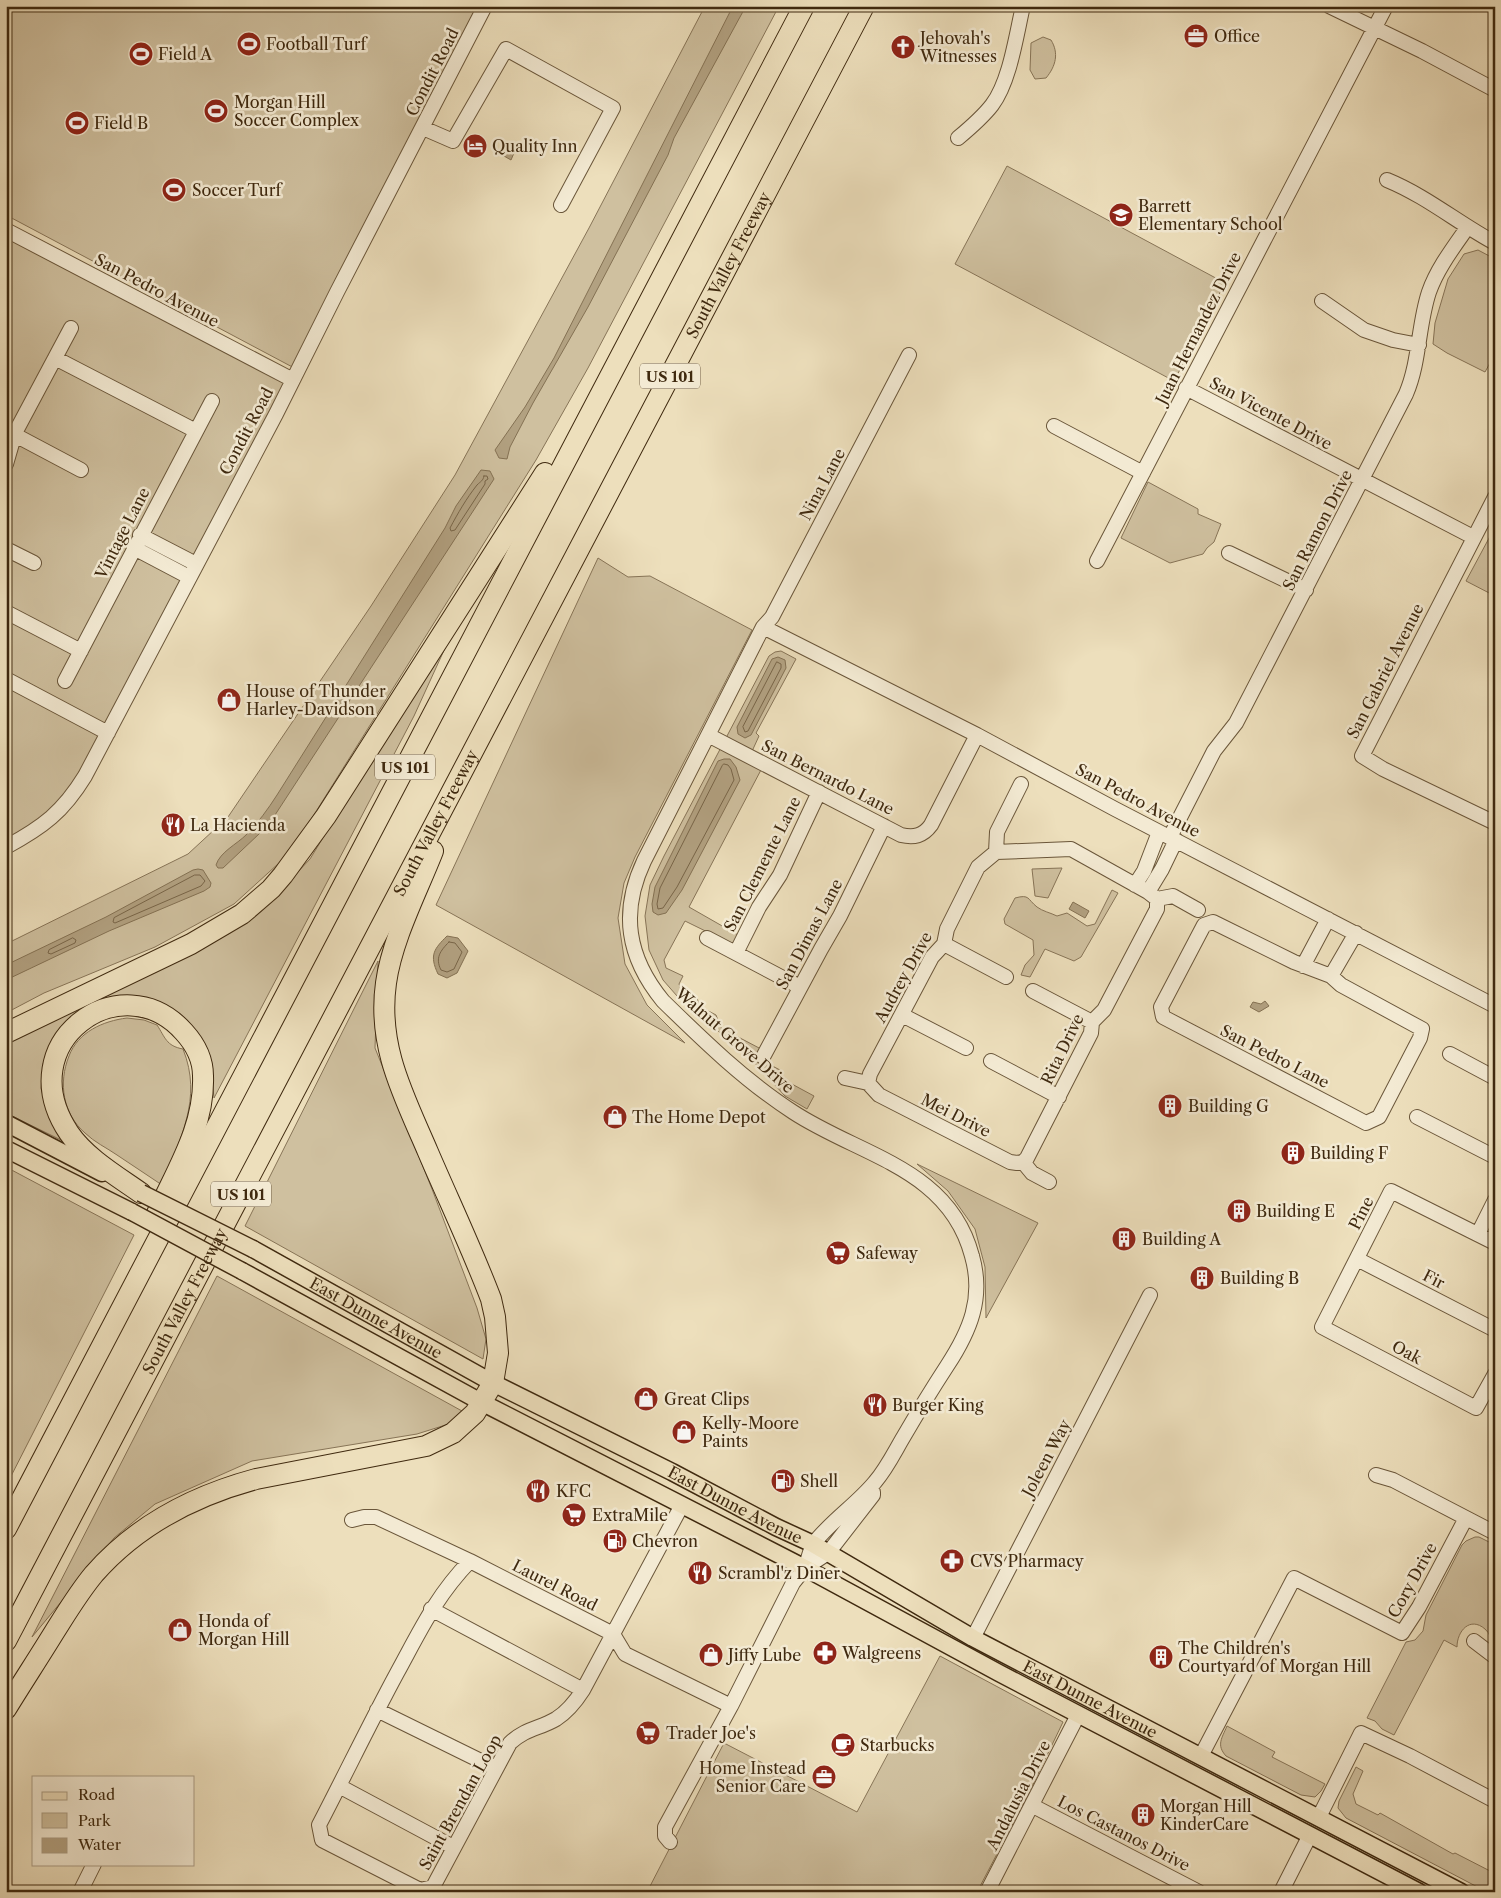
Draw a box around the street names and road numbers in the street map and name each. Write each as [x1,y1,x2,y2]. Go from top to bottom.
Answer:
street label: Condit Road [401,24,463,119]
street label: South Valley Freeway [682,187,775,341]
street label: Juan Hernandez Drive [1150,248,1245,410]
street label: San Pedro Avenue [91,249,223,331]
road number: US 101 [640,364,700,388]
street label: San Vicente Drive [1206,372,1336,454]
street label: Condit Road [215,384,278,478]
street label: Nina Lane [795,445,849,523]
street label: San Ramon Drive [1278,466,1356,594]
street label: Vintage Lane [90,484,154,583]
street label: San Gabriel Avenue [1342,600,1428,742]
street label: San Bernardo Lane [759,735,898,819]
street label: South Valley Freeway [389,745,482,899]
road number: US 101 [375,754,435,780]
street label: San Pedro Avenue [1072,759,1204,841]
street label: San Clemente Lane [719,793,805,935]
street label: San Dimas Lane [771,875,847,993]
street label: Audrey Drive [869,928,936,1027]
street label: Walnut Grove Drive [671,982,799,1097]
street label: Rita Drive [1036,1010,1088,1088]
street label: San Pedro Lane [1217,1020,1333,1092]
street label: Mei Drive [918,1089,994,1141]
road number: US 101 [211,1182,271,1206]
street label: Pine [1344,1193,1378,1233]
street label: South Valley Freeway [138,1223,232,1378]
street label: Fir [1420,1265,1449,1293]
street label: East Dunne Avenue [306,1273,446,1363]
street label: Oak [1389,1336,1426,1368]
street label: Joleen Way [1016,1415,1075,1503]
street label: East Dunne Avenue [665,1462,806,1548]
street label: Cory Drive [1383,1539,1441,1621]
street label: Laurel Road [509,1555,601,1615]
street label: East Dunne Avenue [1020,1656,1161,1742]
street label: Saint Brendan Loop [414,1731,506,1873]
street label: Andalusia Drive [981,1737,1054,1854]
street label: Los Castanos Drive [1054,1791,1194,1875]

